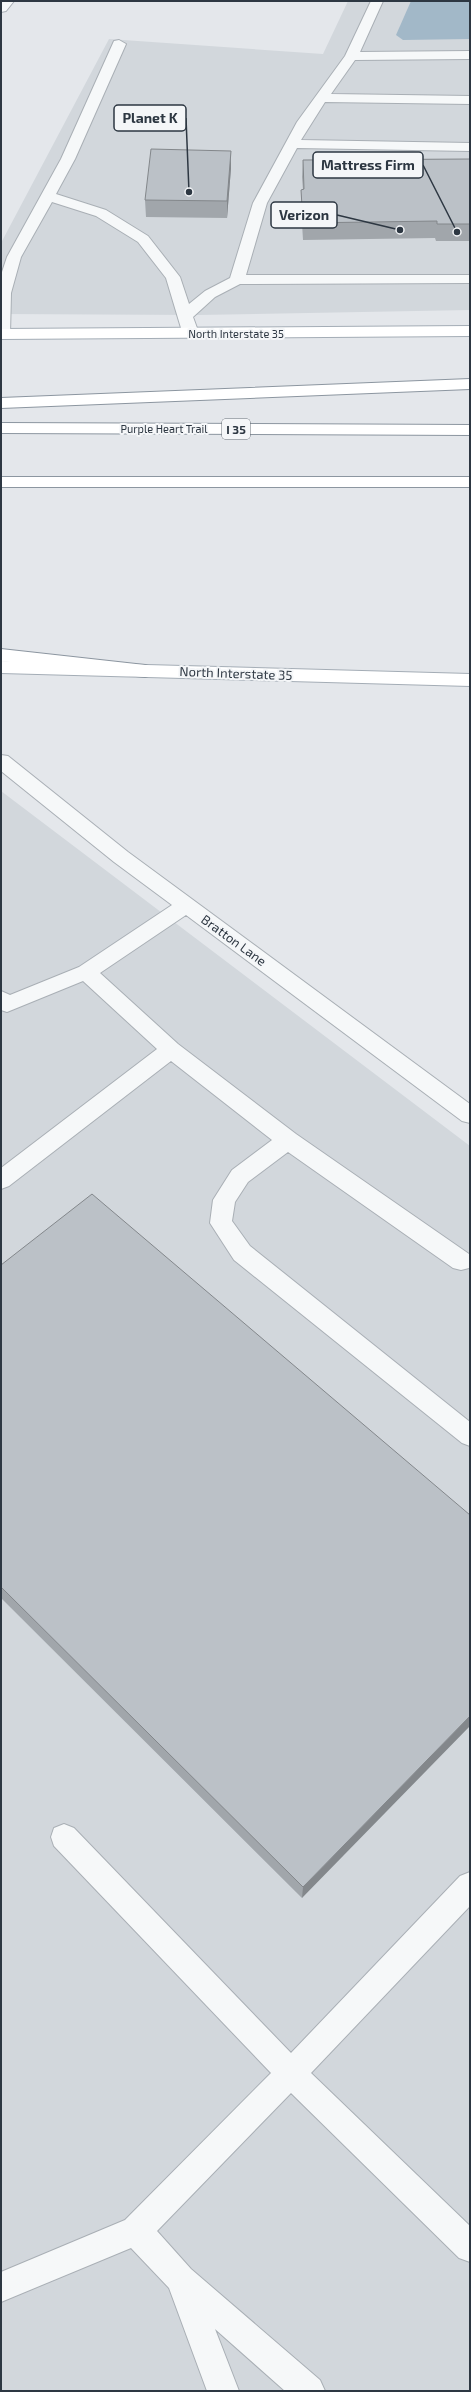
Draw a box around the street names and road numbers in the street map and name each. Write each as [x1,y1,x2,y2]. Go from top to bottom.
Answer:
street label: North Interstate 35 [188,327,284,340]
road number: I 35 [222,419,250,439]
street label: Purple Heart Trail [120,422,208,435]
street label: North Interstate 35 [179,663,293,683]
street label: Bratton Lane [198,911,270,969]

